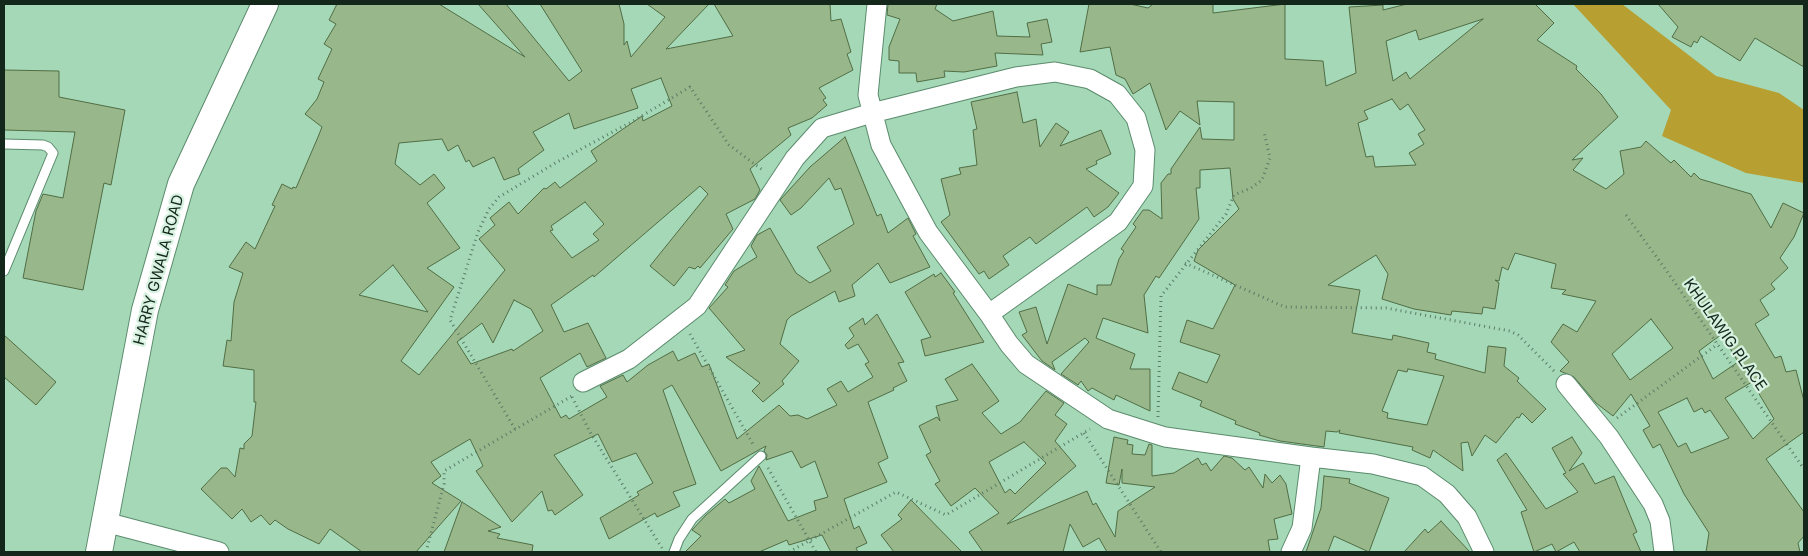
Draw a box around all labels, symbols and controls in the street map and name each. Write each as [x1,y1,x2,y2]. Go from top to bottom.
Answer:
street label: HARRY GWALA ROAD [130,193,188,347]
street label: KHULAWIG PLACE [1680,276,1770,394]

